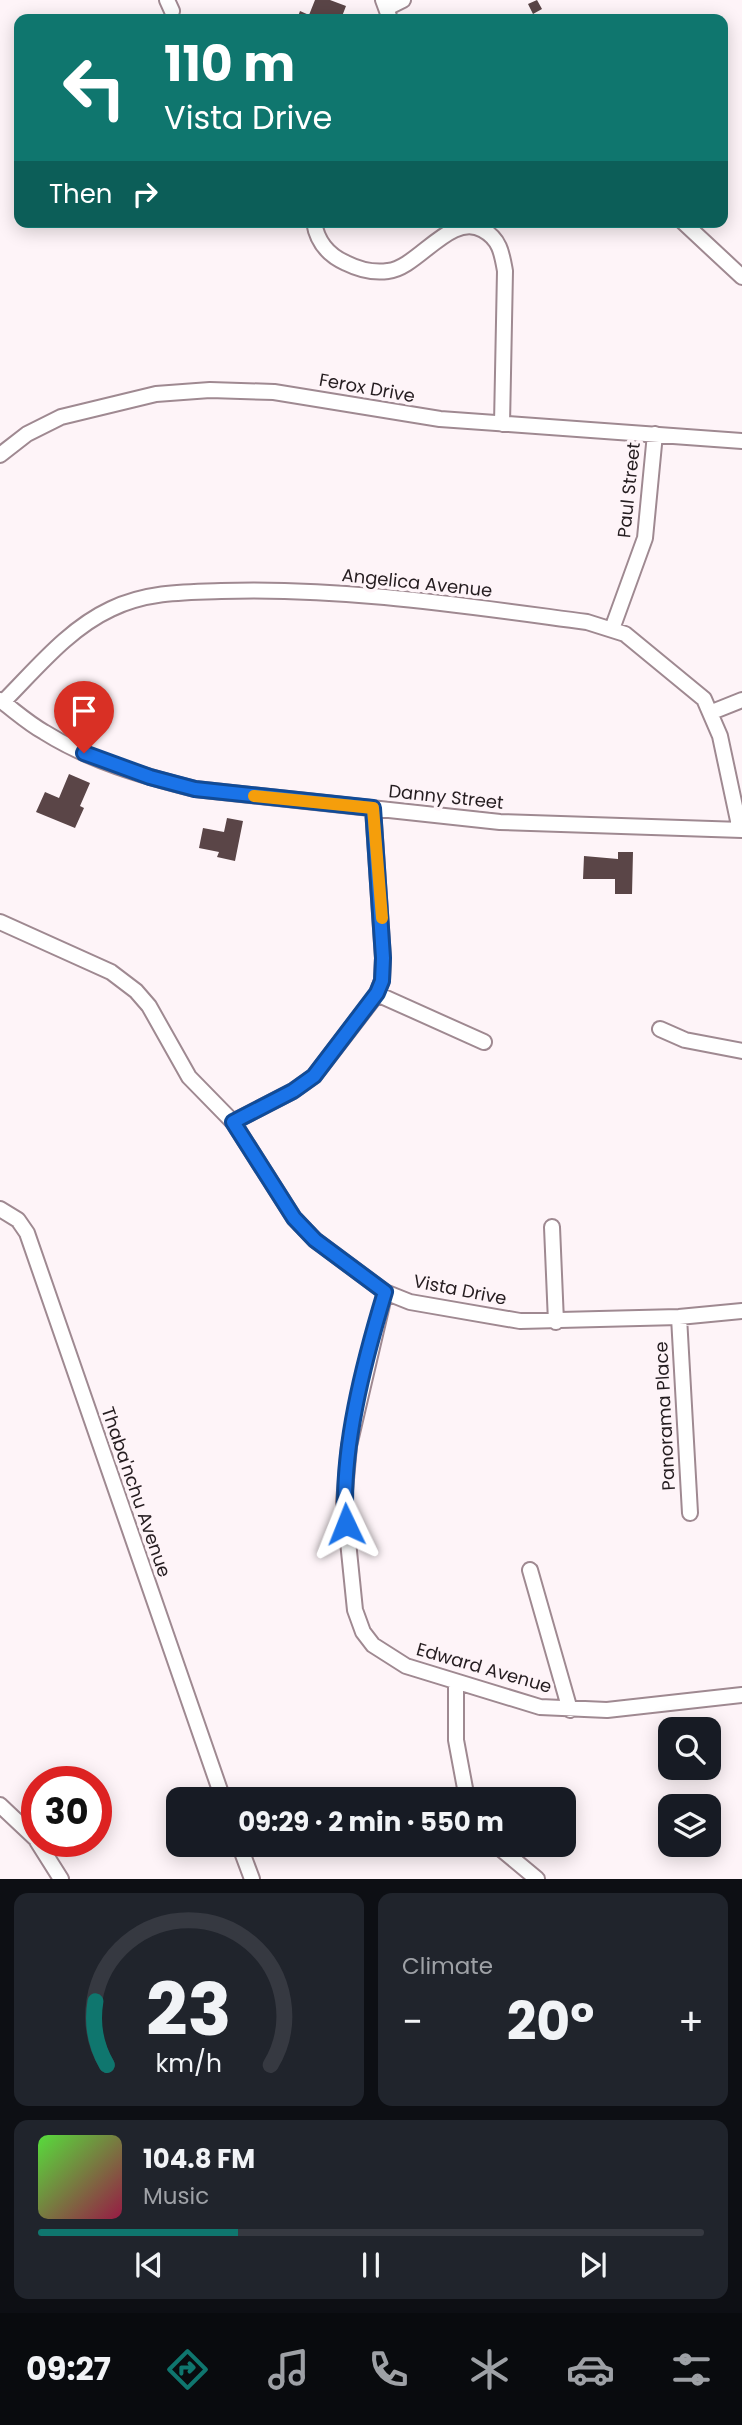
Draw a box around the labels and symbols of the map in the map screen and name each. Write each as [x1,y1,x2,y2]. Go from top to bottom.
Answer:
street label: Ferox Drive [317,367,417,408]
street label: Paul Street [611,441,646,539]
street label: Angelica Avenue [340,562,494,603]
pin [54,681,114,753]
street label: Danny Street [387,778,505,815]
street label: Vista Drive [411,1268,509,1311]
street label: Panorama Place [648,1341,681,1491]
street label: Thaba'nchu Avenue [96,1403,177,1580]
position arrow [309,1487,383,1561]
street label: Edward Avenue [414,1636,555,1699]
speed limit sign: 30 [21,1766,112,1857]

